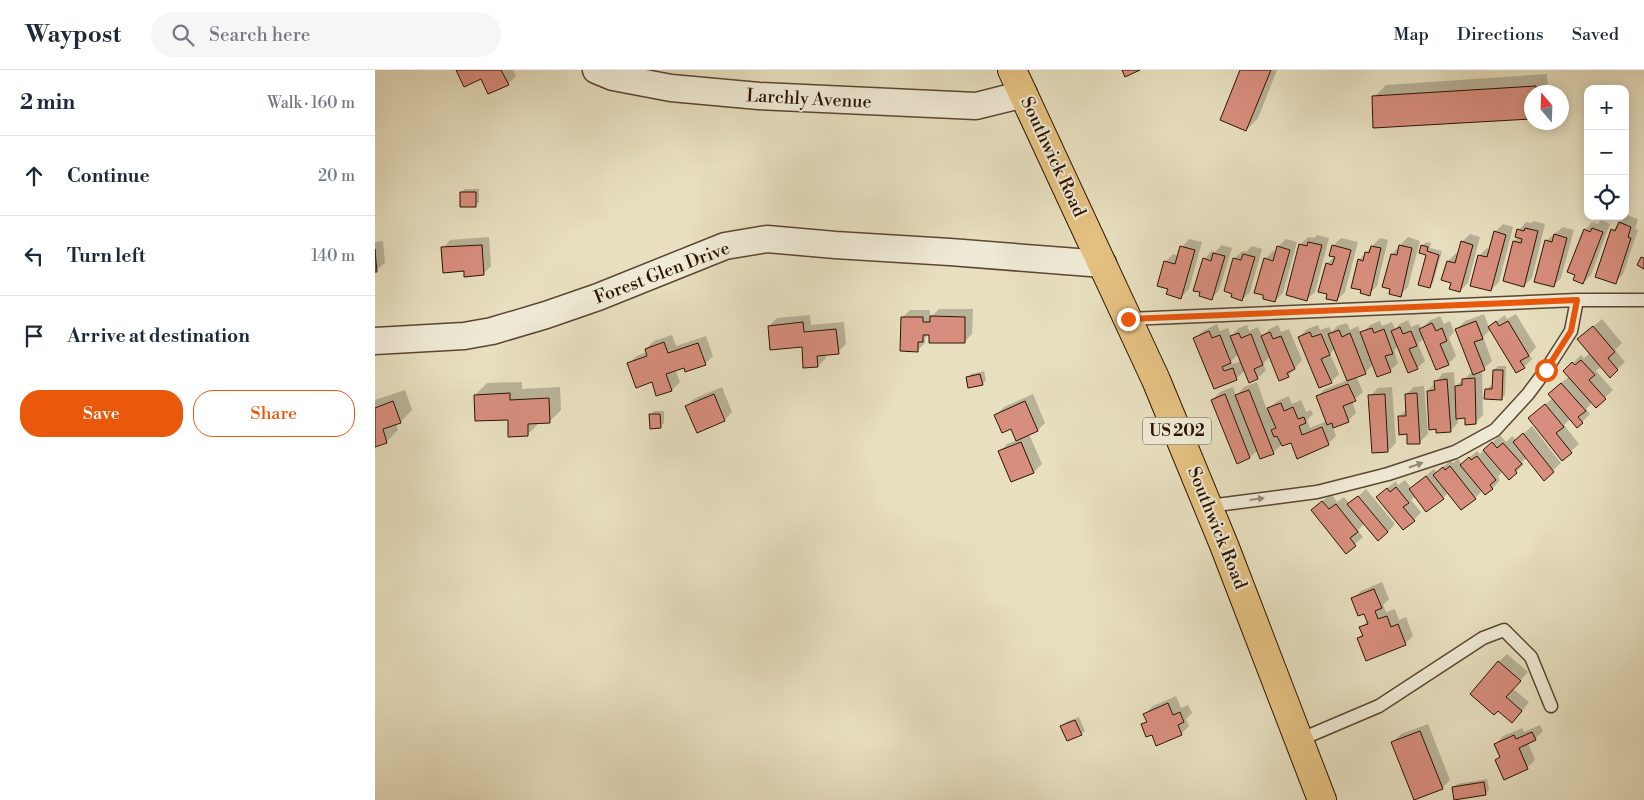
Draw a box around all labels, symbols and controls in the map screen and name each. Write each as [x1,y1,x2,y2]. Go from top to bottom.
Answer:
search box [151,12,501,57]
text: Waypost [25,20,121,50]
icon: search [169,21,197,49]
text: Search here [209,23,310,47]
text: Map [1393,23,1429,46]
text: Directions [1457,23,1544,46]
text: Saved [1572,23,1619,46]
street label: Larchly Avenue [746,84,872,114]
north arrow [1524,85,1569,130]
map controls [1584,85,1629,220]
button: + [1584,85,1629,130]
text: 2 min [20,90,75,116]
text: Walk · 160 m [267,93,355,113]
street label: Southwick Road [1015,93,1091,222]
button: − [1584,130,1629,175]
icon: ahead [20,162,48,190]
text: Continue [67,164,150,188]
text: 20 m [318,166,355,186]
button: locate [1584,175,1629,220]
street label: Forest Glen Drive [591,237,733,309]
icon: left [20,242,48,270]
text: Turn left [67,244,146,268]
text: 140 m [311,246,355,266]
route end [1117,308,1140,331]
icon: arrive [20,322,48,350]
text: Arrive at destination [67,324,250,348]
route start [1535,359,1558,382]
button: Save [20,390,183,437]
button: Share [193,390,355,437]
road number: US 202 [1143,418,1211,444]
one-way arrow [1408,461,1423,468]
street label: Southwick Road [1182,463,1252,593]
one-way arrow [1249,495,1265,503]

